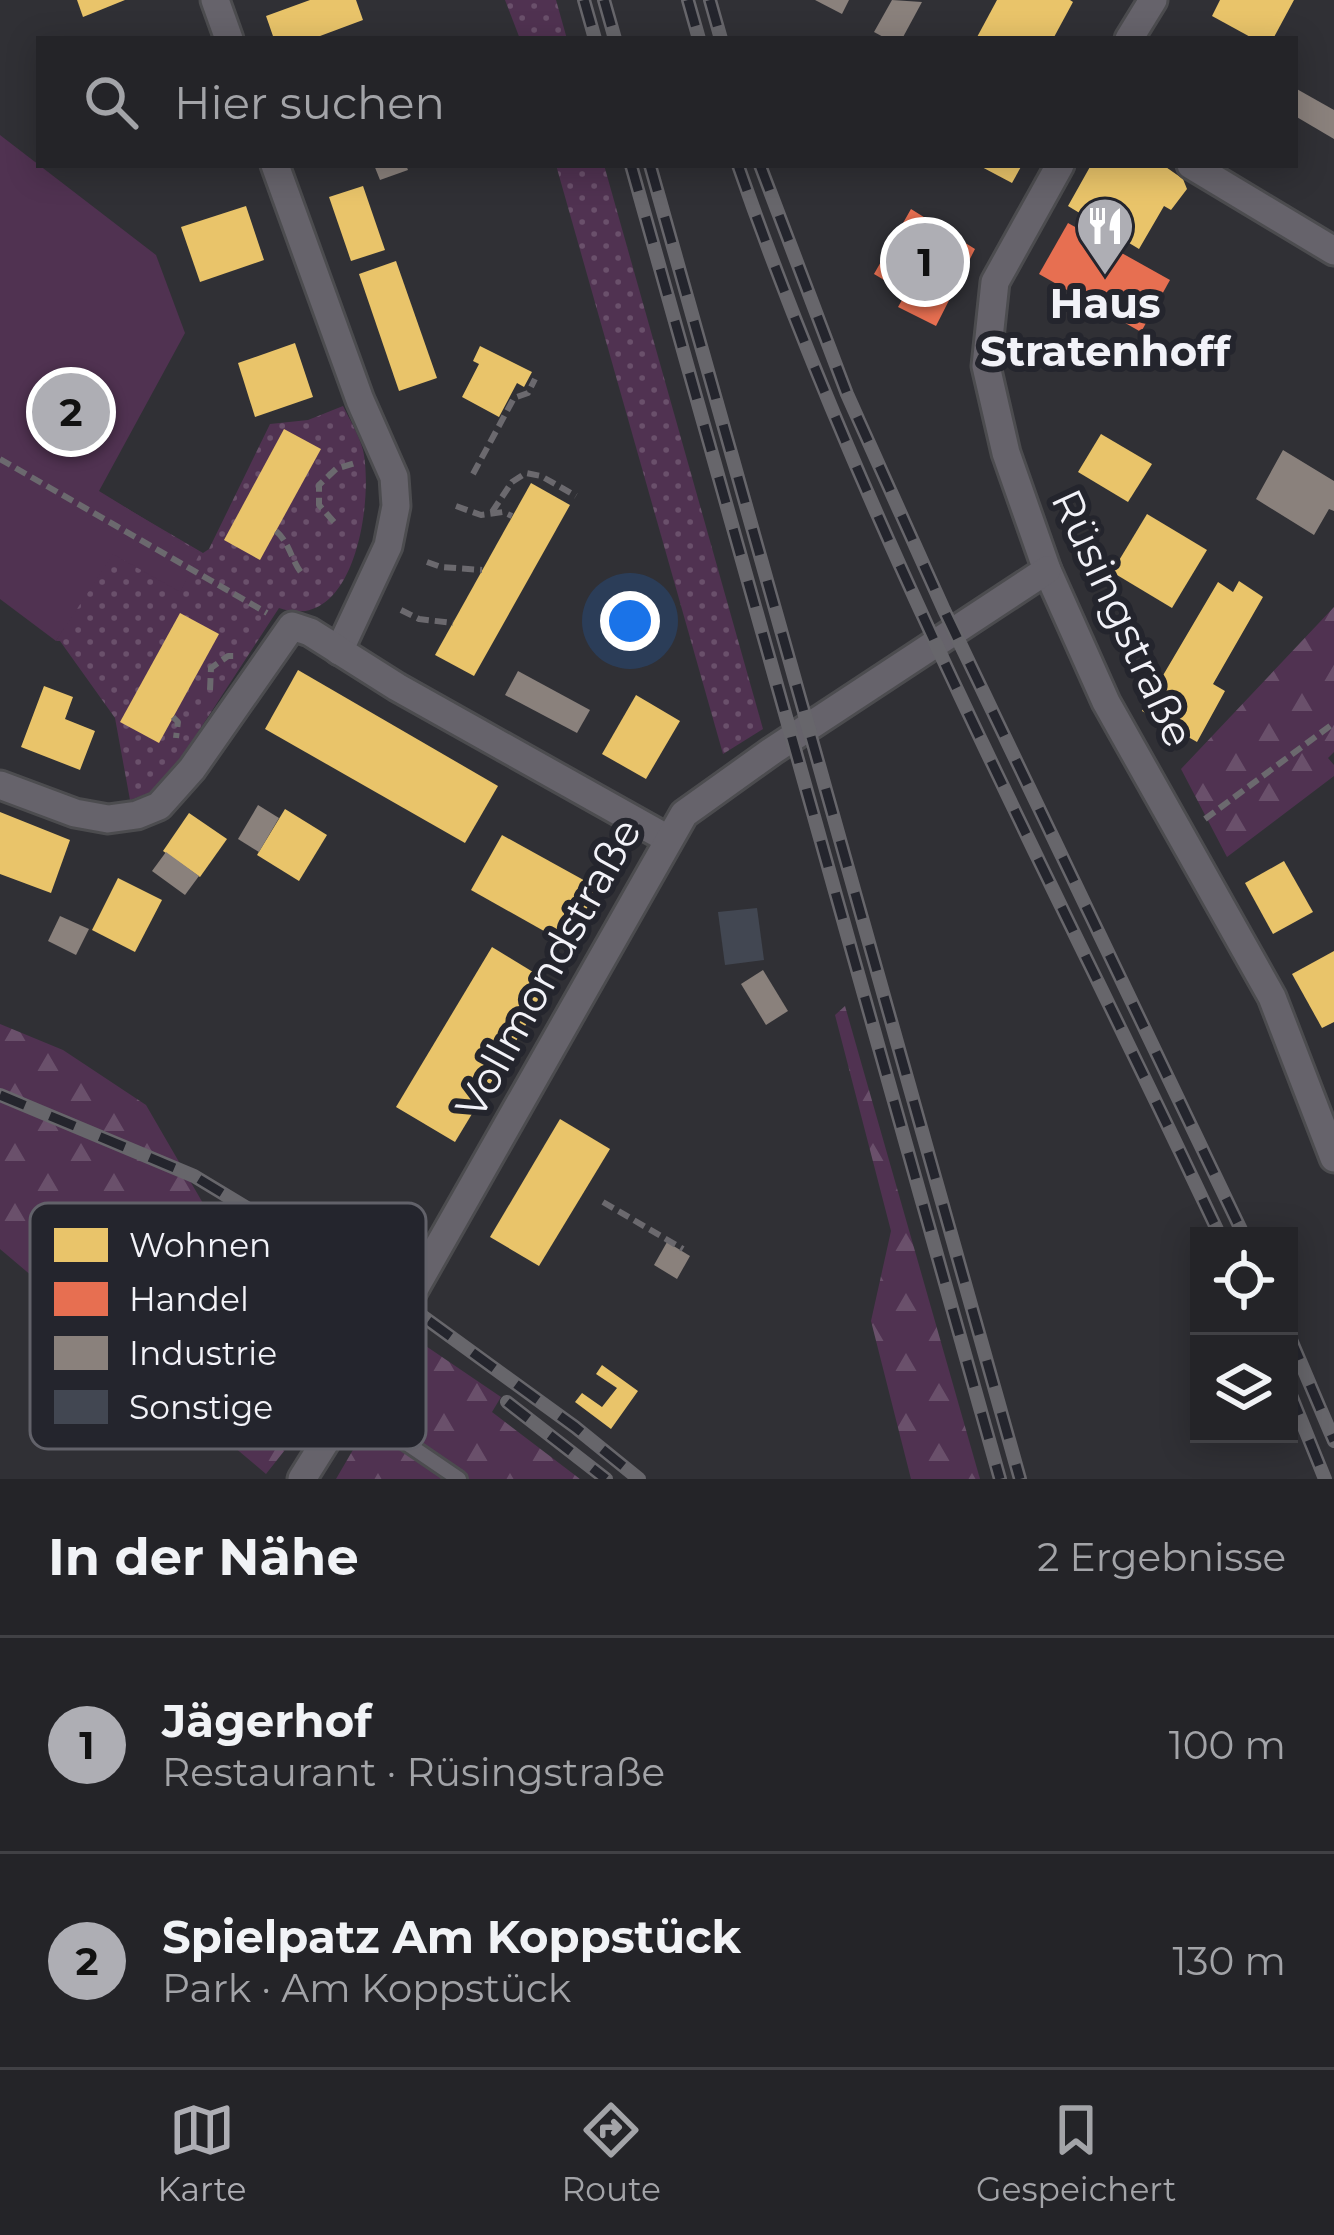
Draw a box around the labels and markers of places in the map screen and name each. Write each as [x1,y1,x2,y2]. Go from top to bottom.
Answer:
restaurant icon: Haus Stratenhoff [1074,195,1136,277]
pin: 1 [886,217,964,307]
place label: Haus Stratenhoff [980,277,1232,377]
pin: 2 [32,367,110,457]

